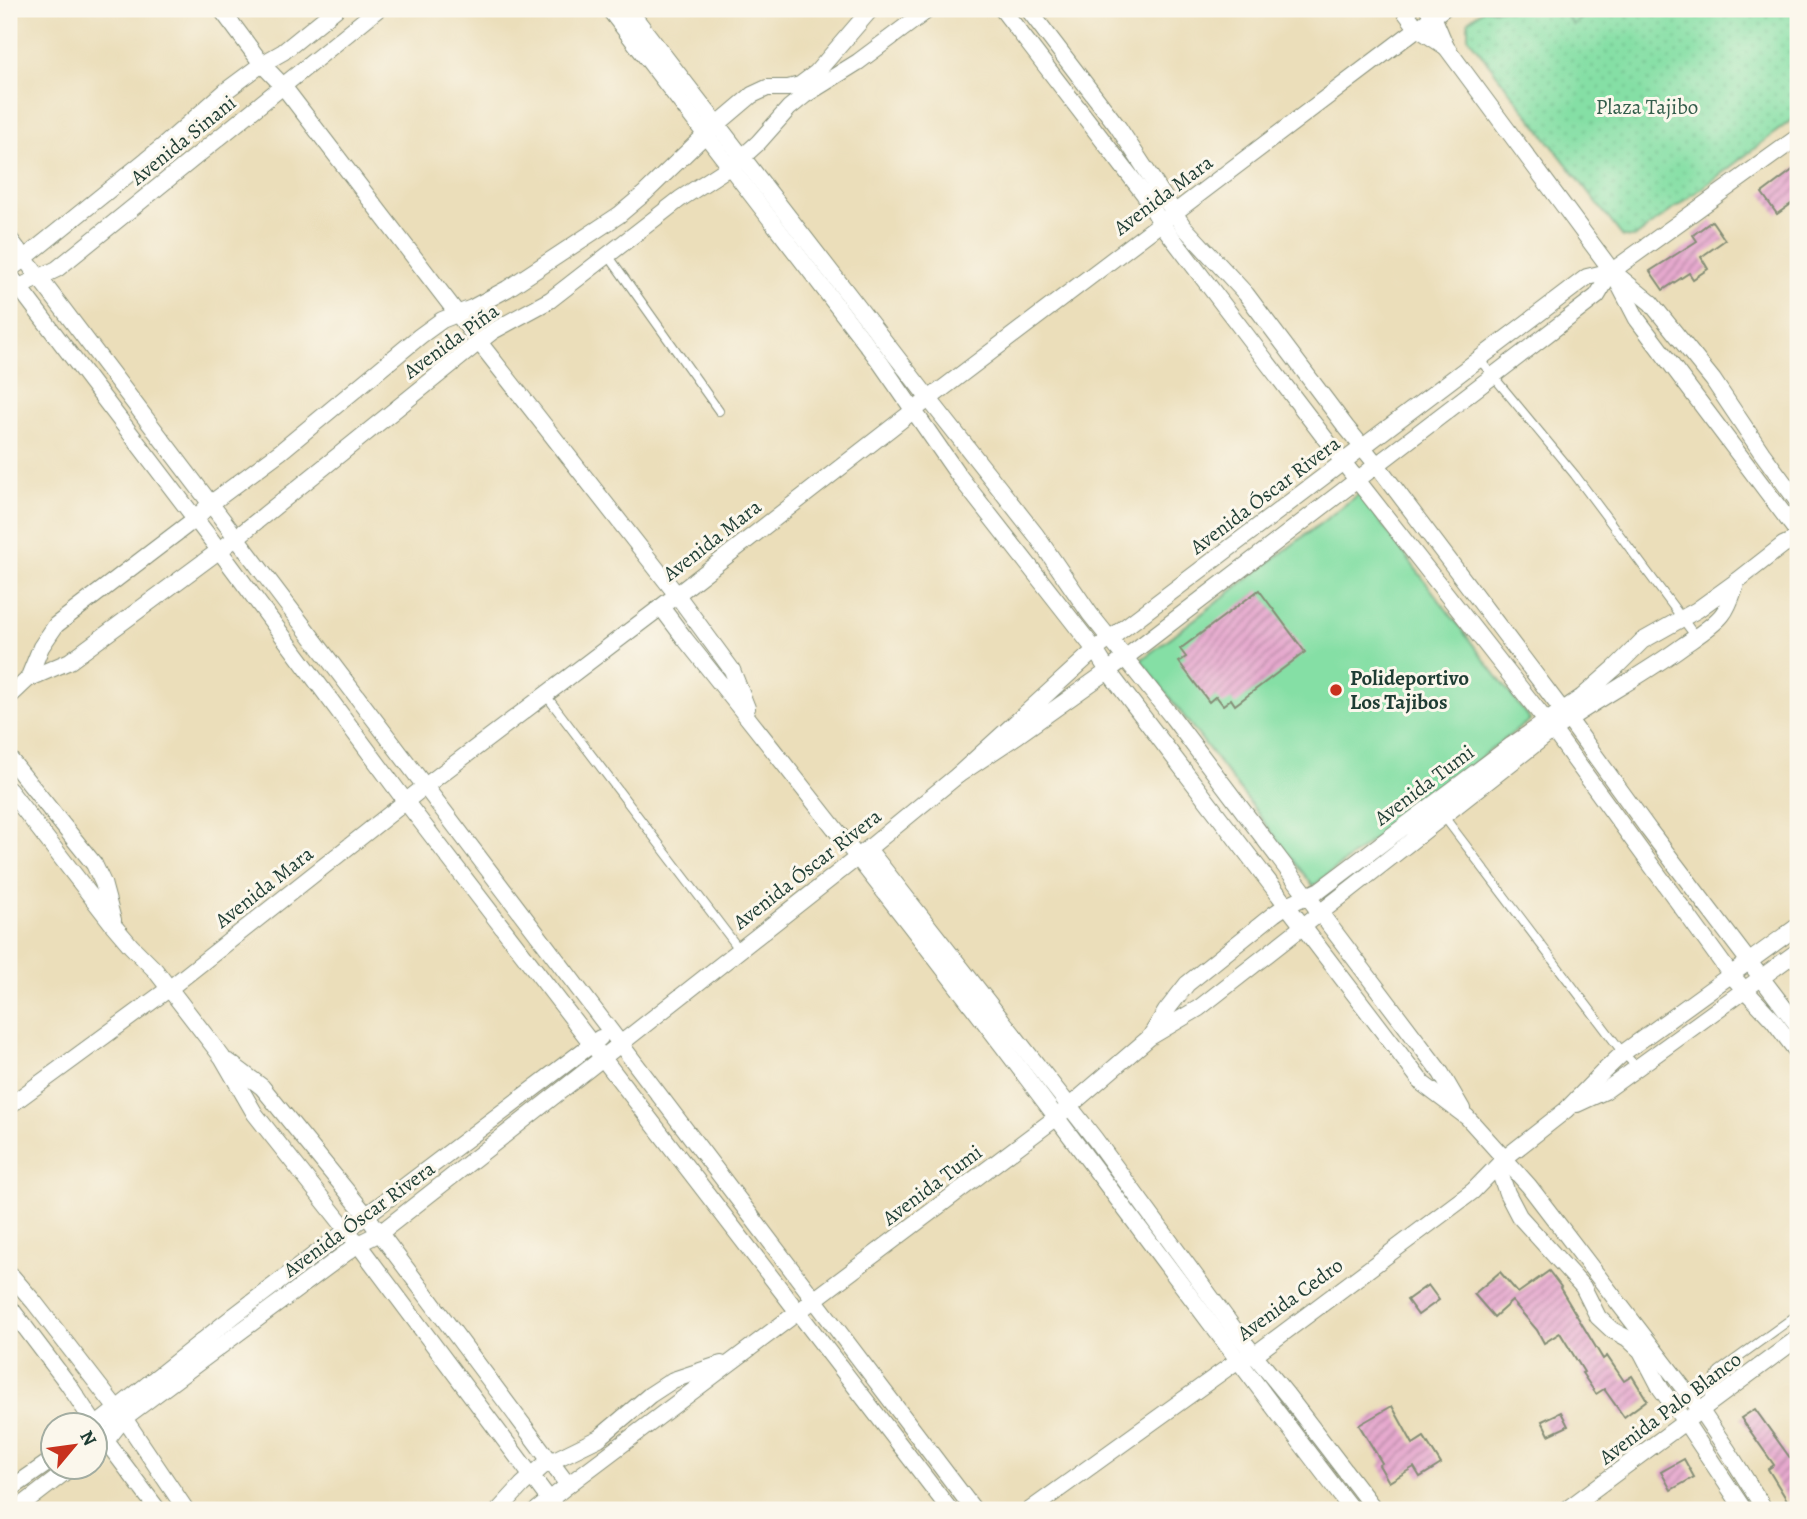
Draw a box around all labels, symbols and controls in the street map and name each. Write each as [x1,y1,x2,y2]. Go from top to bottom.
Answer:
street label: Avenida Sinani [123,89,242,192]
park label: Plaza Tajibo [1596,93,1698,121]
street label: Avenida Mara [1107,148,1219,242]
street label: Avenida Piña [397,297,505,386]
street label: Avenida Óscar Rivera [1183,429,1346,561]
street label: Avenida Mara [656,493,767,588]
place label: Polideportivo Los Tajibos [1350,664,1469,716]
marker: Polideportivo Los Tajibos [1328,682,1344,698]
street label: Avenida Tumi [1367,738,1480,832]
street label: Avenida Óscar Rivera [726,802,887,936]
street label: Avenida Mara [208,840,319,935]
street label: Avenida Tumi [875,1138,988,1232]
street label: Avenida Óscar Rivera [277,1154,441,1284]
street label: Avenida Cedro [1231,1251,1349,1348]
street label: Avenida Palo Blanco [1592,1345,1747,1471]
north arrow [38,1410,108,1480]
text: N [73,1426,103,1451]

